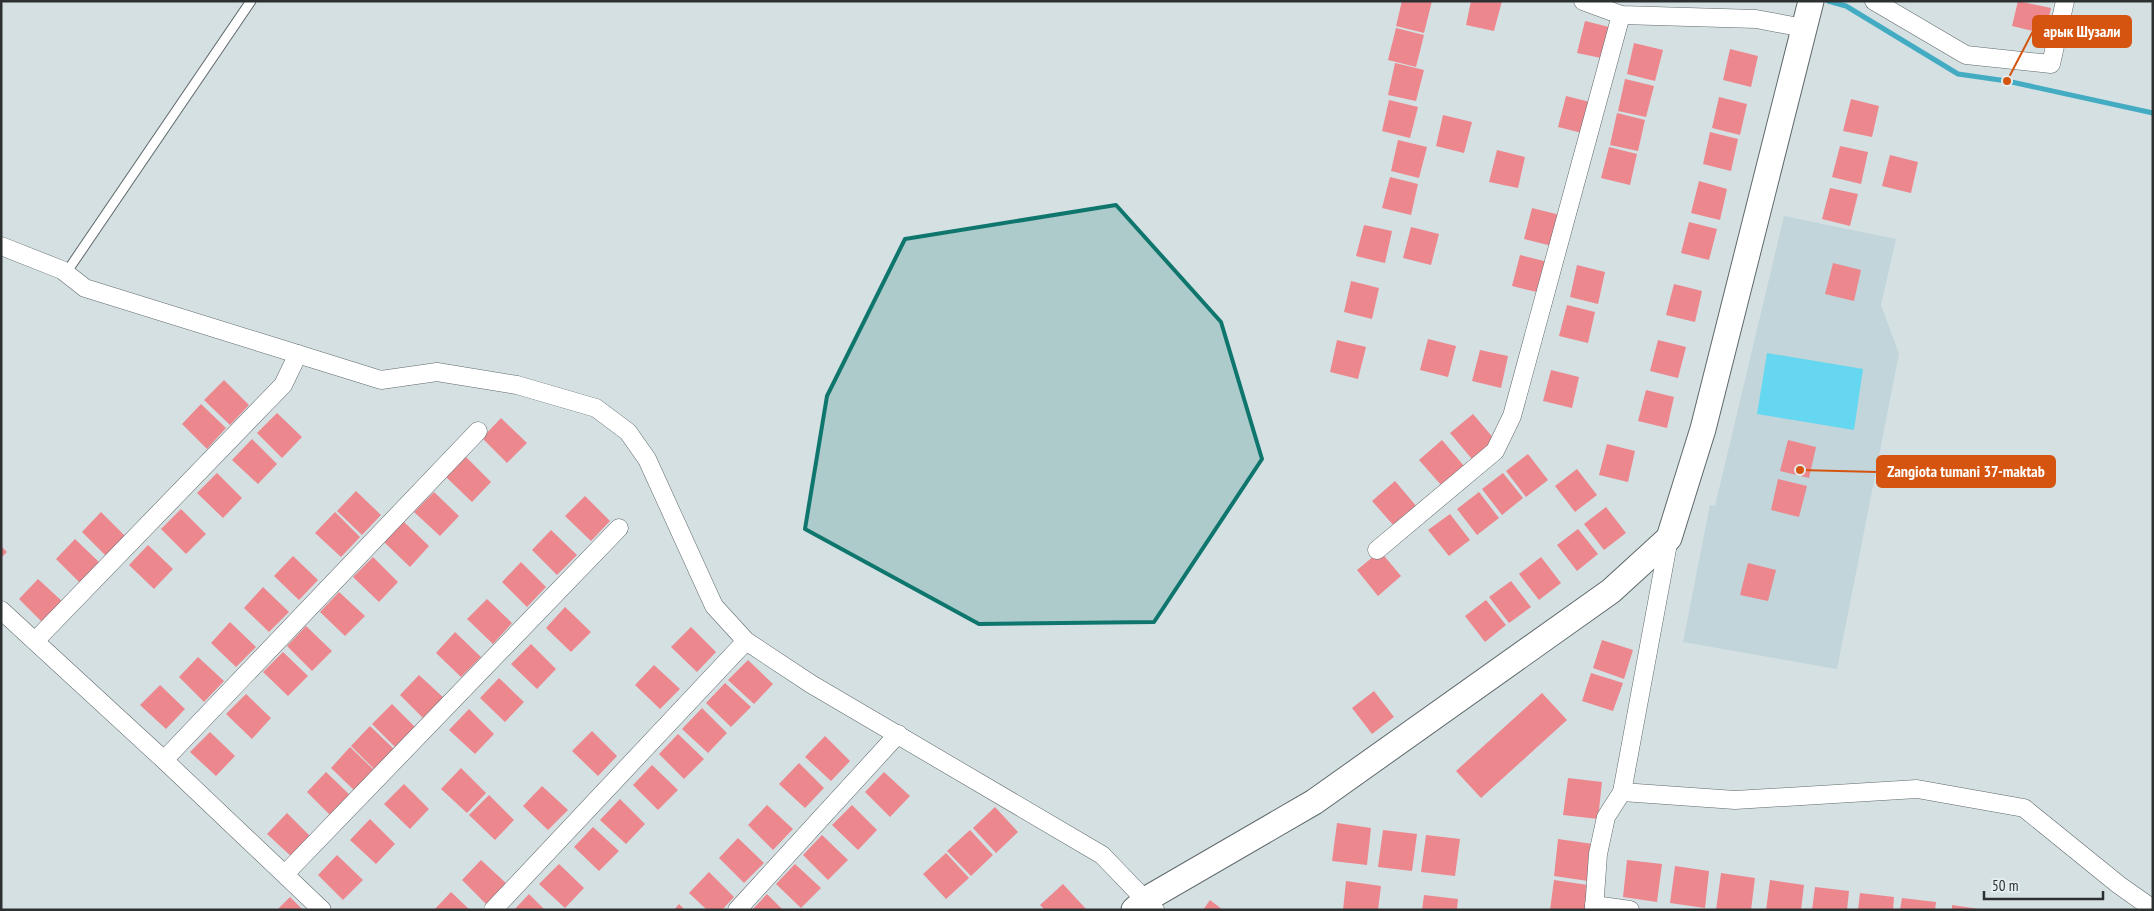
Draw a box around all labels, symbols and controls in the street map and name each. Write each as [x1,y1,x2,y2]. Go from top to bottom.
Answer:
callout: арык Шузали [2033,16,2131,47]
text: арык Шузали [2043,21,2121,41]
callout: Zangiota tumani 37-maktab [1877,456,2055,487]
text: Zangiota tumani 37-maktab [1887,461,2045,481]
scale bar [1984,868,2103,900]
text: 50 m [1992,876,2018,895]

